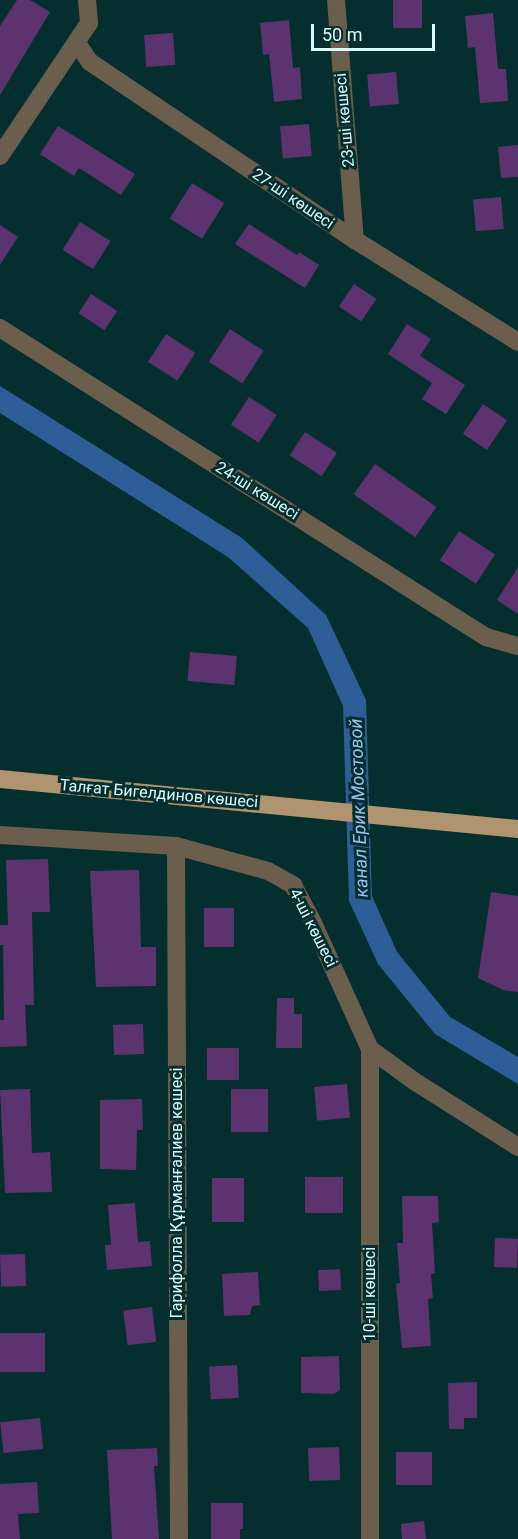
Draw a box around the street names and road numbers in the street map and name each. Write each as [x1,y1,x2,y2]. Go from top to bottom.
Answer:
street label: 23-ші көшесі [331,72,359,168]
street label: 27-ші көшесі [248,165,338,233]
street label: 24-ші көшесі [212,458,302,524]
street label: Талғат Бигелдинов көшесі [59,776,259,812]
street label: 4-ші көшесі [285,886,341,970]
street label: Гарифолла Құрманғалиев көшесі [167,1068,187,1318]
street label: 10-ші көшесі [360,1247,380,1341]

